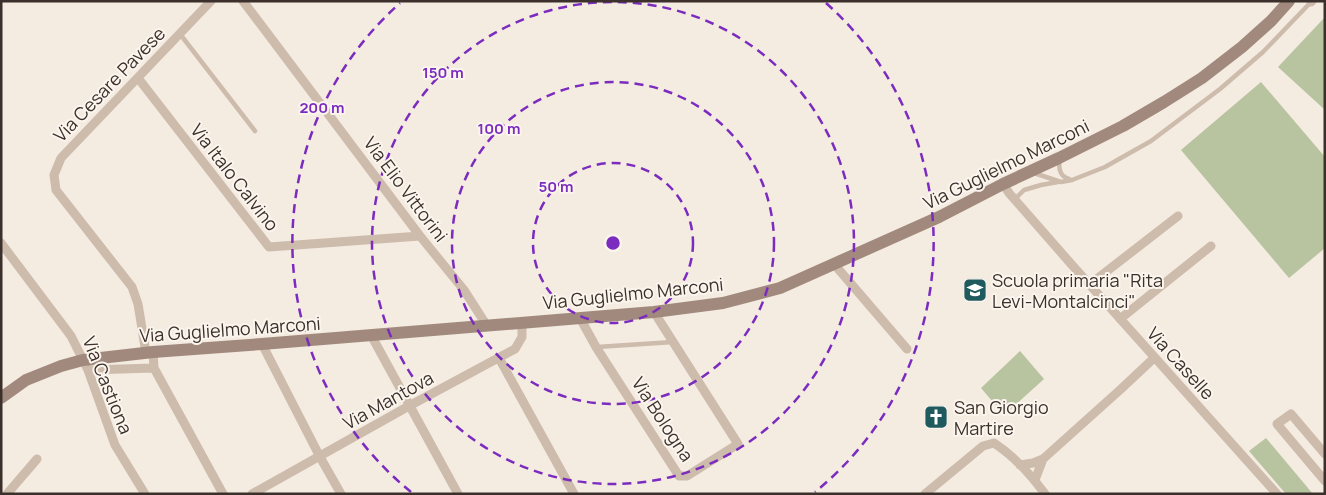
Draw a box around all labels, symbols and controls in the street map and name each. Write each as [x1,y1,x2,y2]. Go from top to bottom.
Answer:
street label: Via Cesare Pavese [48,21,170,147]
text: 150 m [422,62,464,83]
text: 200 m [299,97,345,118]
street label: Via Guglielmo Marconi [919,113,1093,215]
street label: Via Italo Calvino [186,118,284,236]
text: 100 m [478,118,520,139]
street label: Via Elio Vittorini [359,132,453,246]
text: 50 m [538,176,574,197]
centre of rings [604,234,622,252]
place label: Scuola primaria "Rita Levi-Montalcinci" [992,268,1163,313]
street label: Via Guglielmo Marconi [541,272,725,314]
school or university icon: Scuola primaria "Rita Levi-Montalcinci" [962,277,988,303]
street label: Via Guglielmo Marconi [139,311,321,347]
street label: Via Caselle [1142,321,1220,405]
street label: Via Castiona [78,333,138,437]
street label: Via Mantova [339,365,437,435]
street label: Via Bologna [627,372,699,466]
place label: San Giorgio Martire [954,395,1049,440]
church icon: San Giorgio Martire [923,404,949,430]

